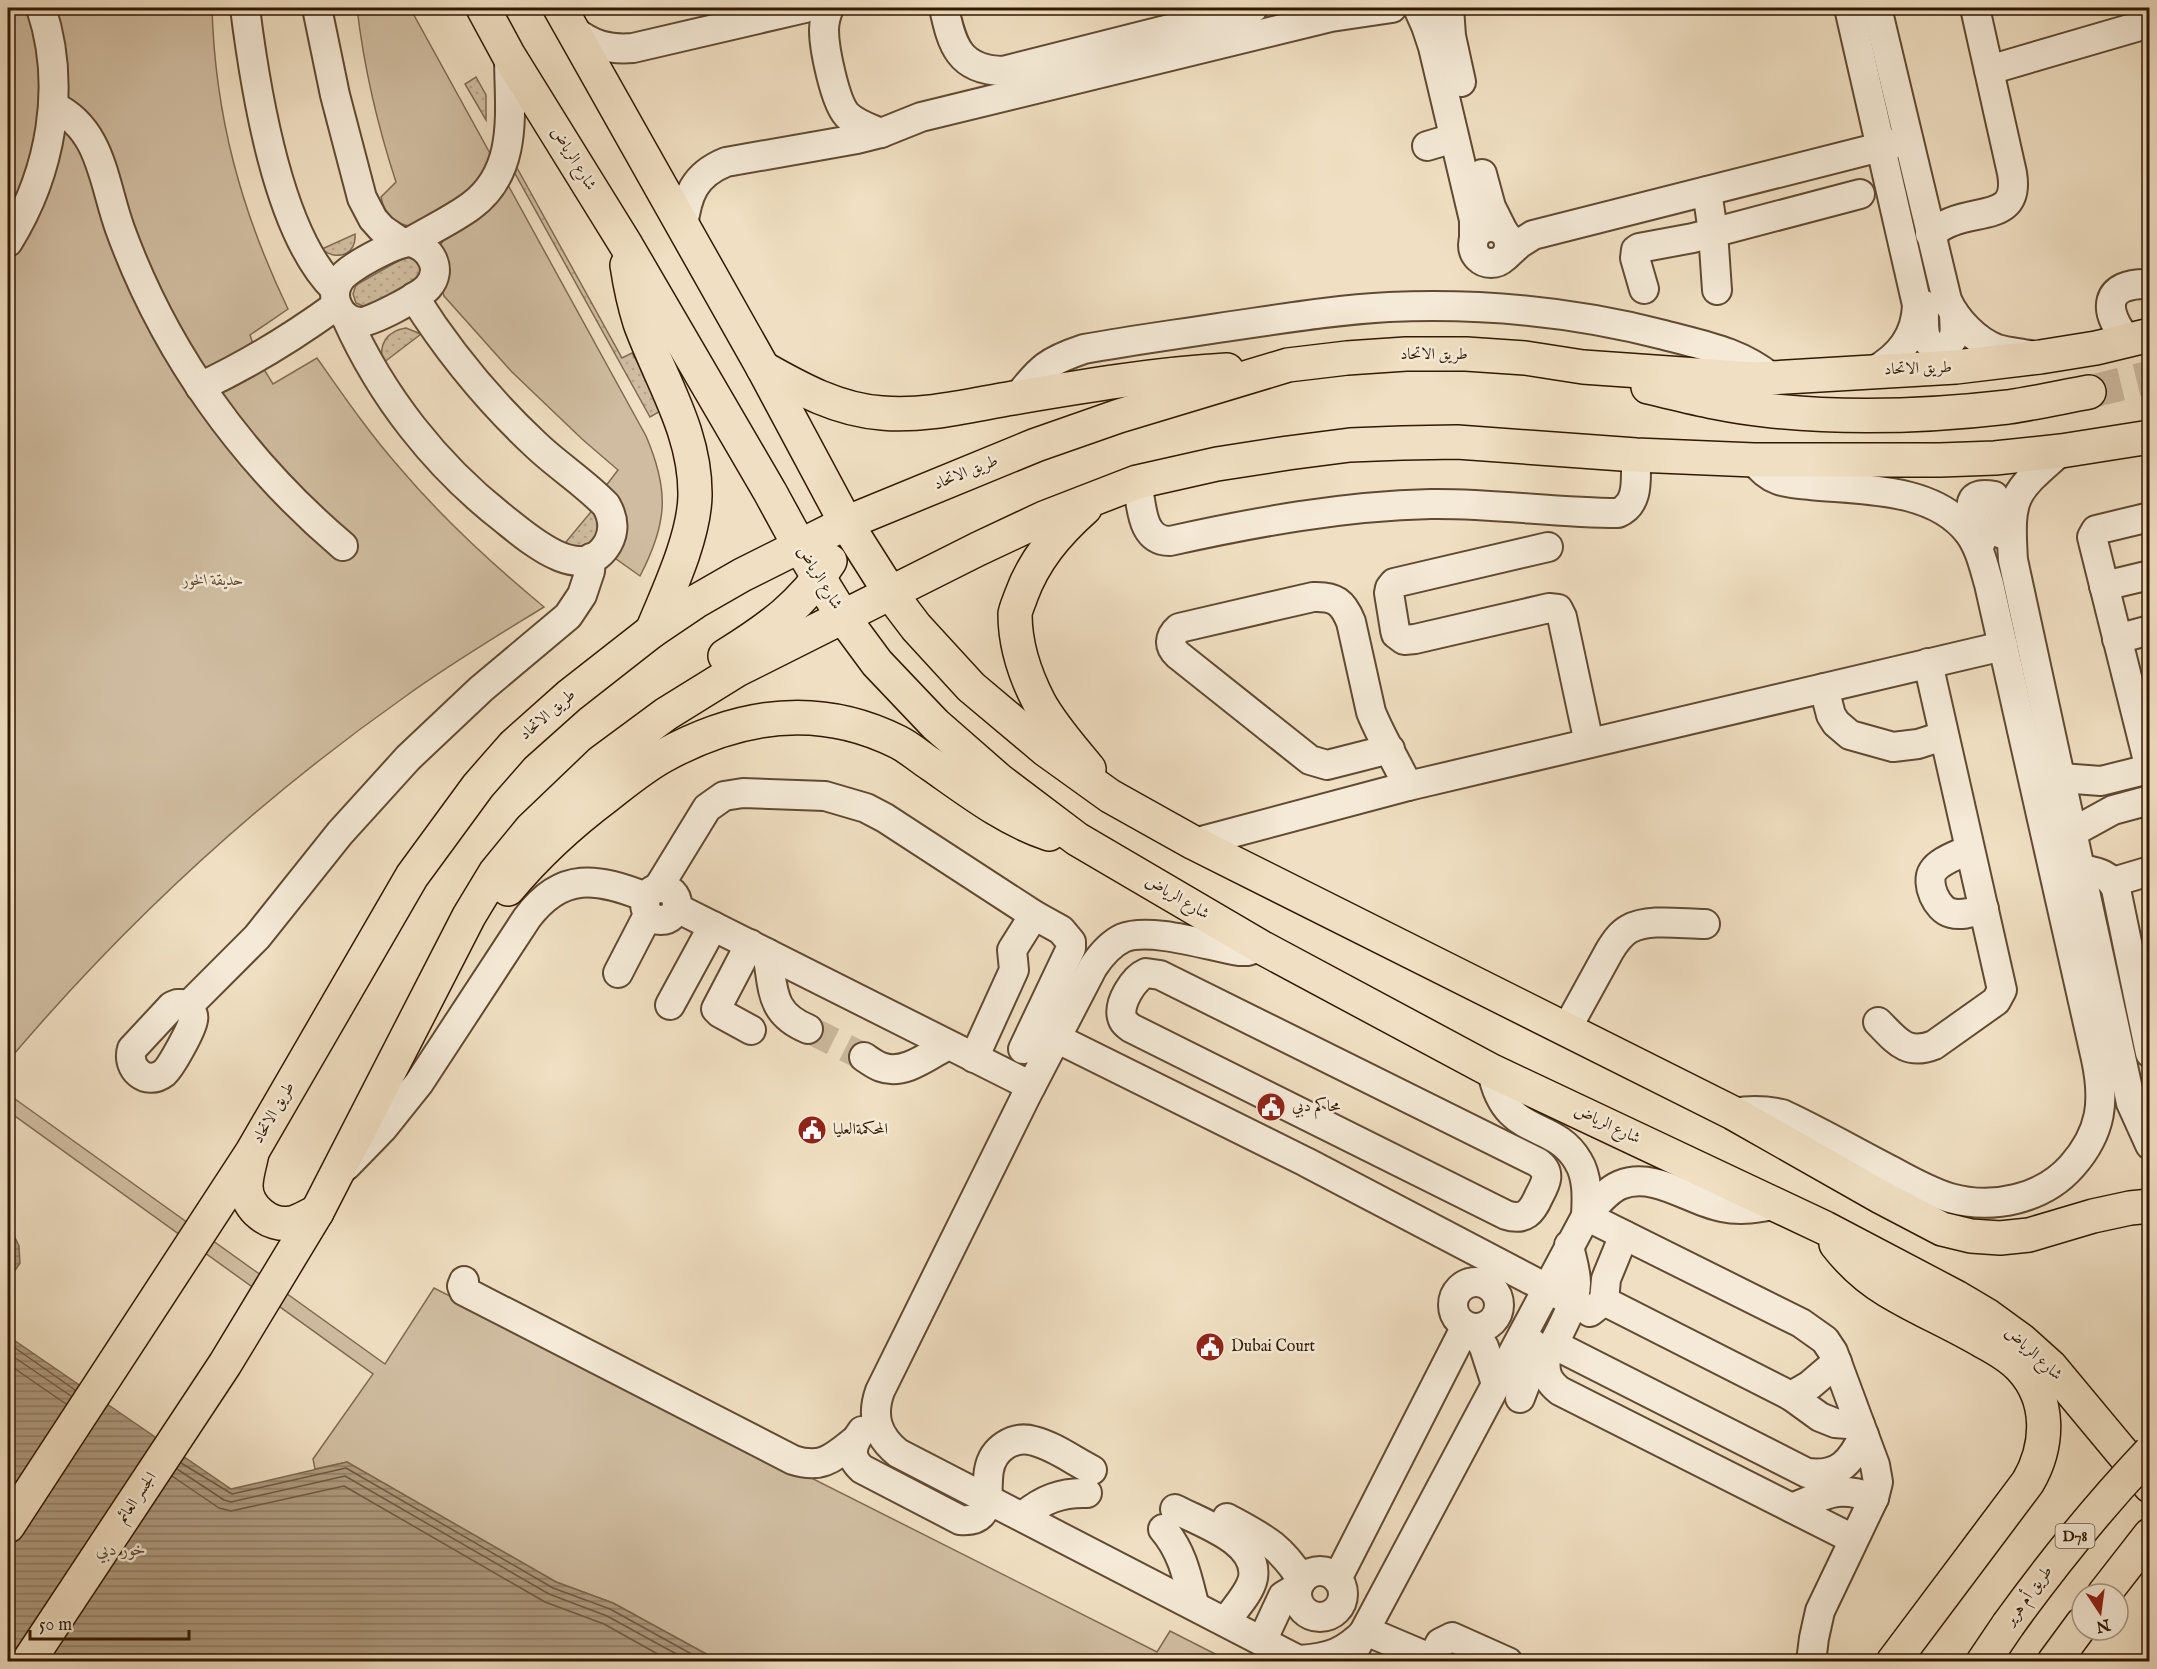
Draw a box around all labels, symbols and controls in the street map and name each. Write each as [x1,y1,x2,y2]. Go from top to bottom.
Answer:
street label: شارع الرياض [544,124,600,195]
street label: طريق الاتحاد [1400,345,1468,365]
street label: طريق الاتحاد [1884,358,1952,380]
street label: طريق الاتحاد [931,451,1001,495]
street label: شارع الرياض [790,543,846,614]
park label: حديقة الخور [181,571,244,591]
street label: طريق الاتحاد [516,685,580,745]
street label: شارع الرياض [1140,872,1213,926]
street label: طريق الاتحاد [248,1079,300,1147]
public building icon: محاكم دبي [1255,1091,1287,1123]
place label: محاكم دبي [1292,1096,1341,1120]
street label: شارع الرياض [1570,1101,1643,1151]
public building icon: المحكمةالعليا [796,1114,828,1146]
place label: المحكمةالعليا [833,1120,888,1140]
street label: شارع الرياض [1999,1323,2066,1387]
public building icon: Dubai Court [1194,1331,1226,1363]
place label: Dubai Court [1231,1337,1316,1357]
street label: الجسر العائم [113,1469,164,1529]
road number: D78 [2056,1524,2094,1548]
water label: خور دبي [96,1539,146,1564]
street label: طريق أم هرير [1997,1560,2060,1633]
north arrow [2070,1582,2130,1642]
scale bar [30,1603,189,1641]
text: N [2094,1613,2113,1636]
text: 50 m [39,1614,72,1637]

